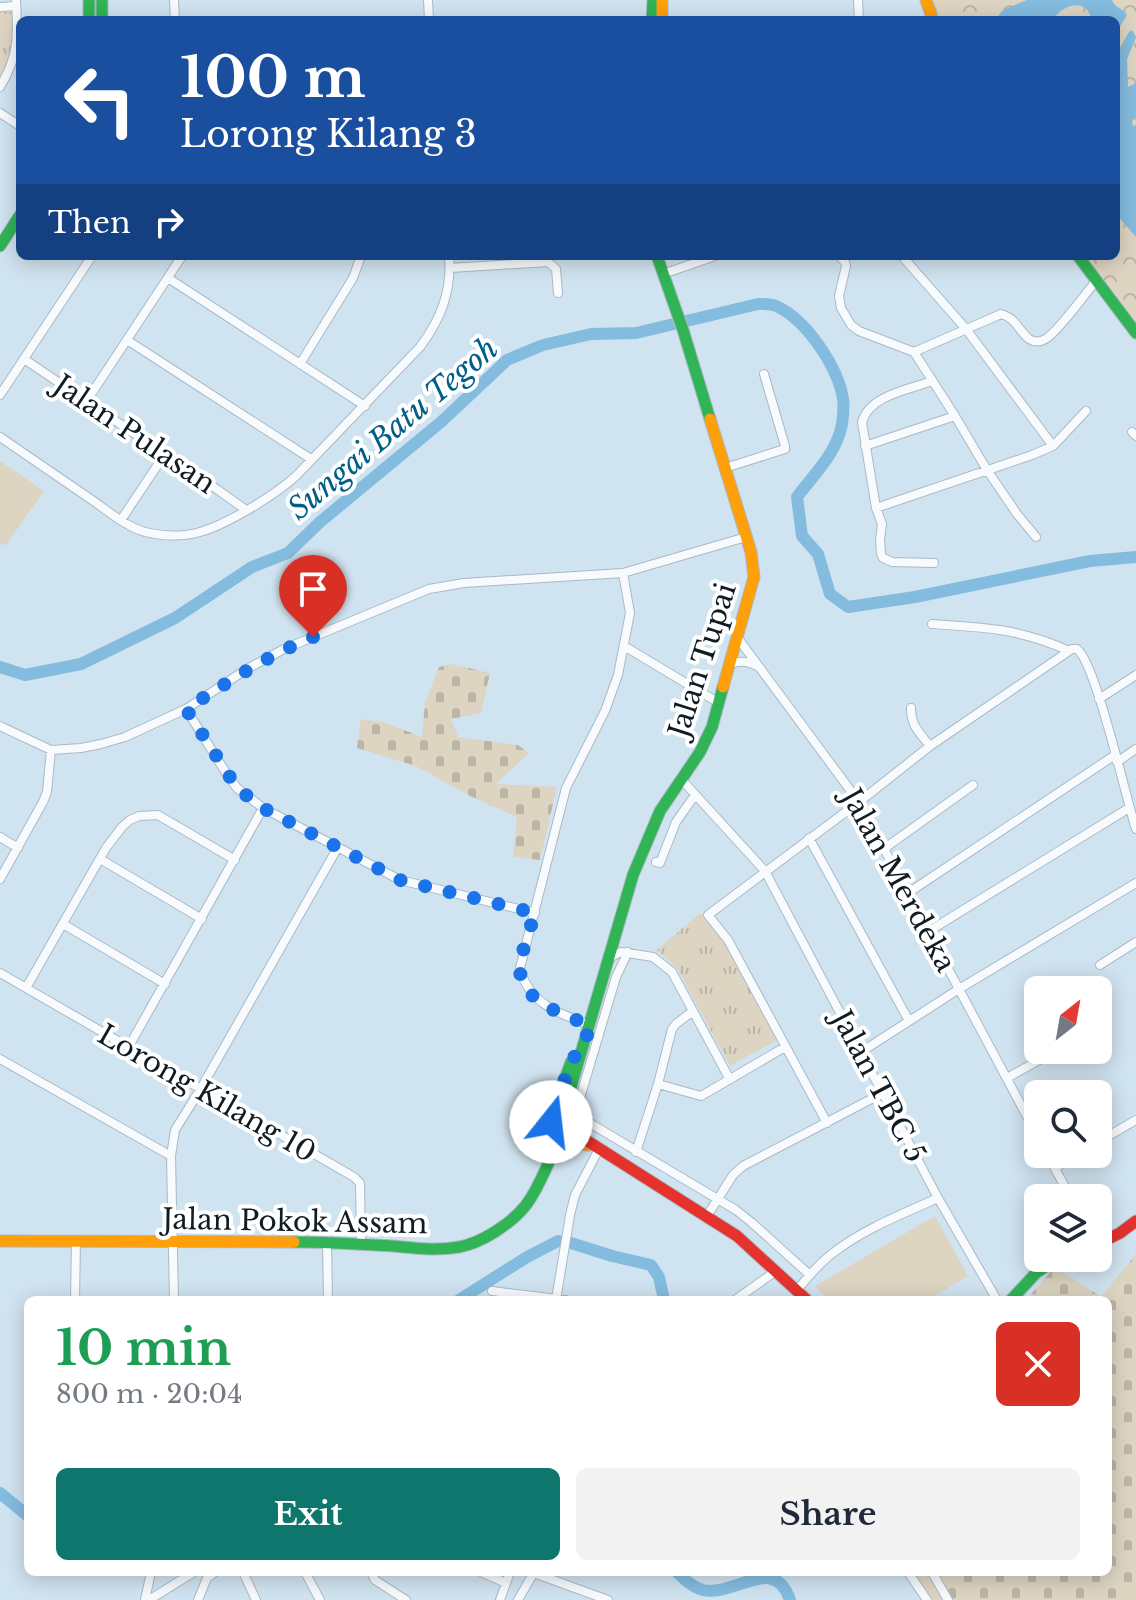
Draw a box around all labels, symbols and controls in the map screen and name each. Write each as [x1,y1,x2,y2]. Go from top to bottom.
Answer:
text: 100 m [180,43,366,112]
icon: left [48,48,152,152]
text: Lorong Kilang 3 [180,112,477,157]
icon: right [147,200,191,244]
text: Then [48,204,131,241]
water label: Sungai Batu Tegoh [280,330,505,527]
street label: Jalan Pulasan [44,365,222,501]
pin [279,555,347,637]
icon: arrive [291,567,335,611]
street label: Jalan Tupai [660,578,744,746]
street label: Jalan Merdeka [832,779,964,978]
north arrow [1024,976,1112,1064]
map controls [1024,976,1112,1272]
street label: Jalan TBC 5 [822,1001,933,1168]
street label: Lorong Kilang 10 [91,1017,322,1170]
position arrow [509,1080,593,1164]
button: search [1024,1080,1112,1168]
button: layers [1024,1184,1112,1272]
street label: Jalan Pokok Assam [158,1202,428,1241]
text: 10 min [56,1318,231,1378]
button: close [996,1322,1080,1406]
text: 800 m · 20:04 [56,1378,242,1410]
button: Exit [56,1468,560,1560]
button: Share [576,1468,1080,1560]

